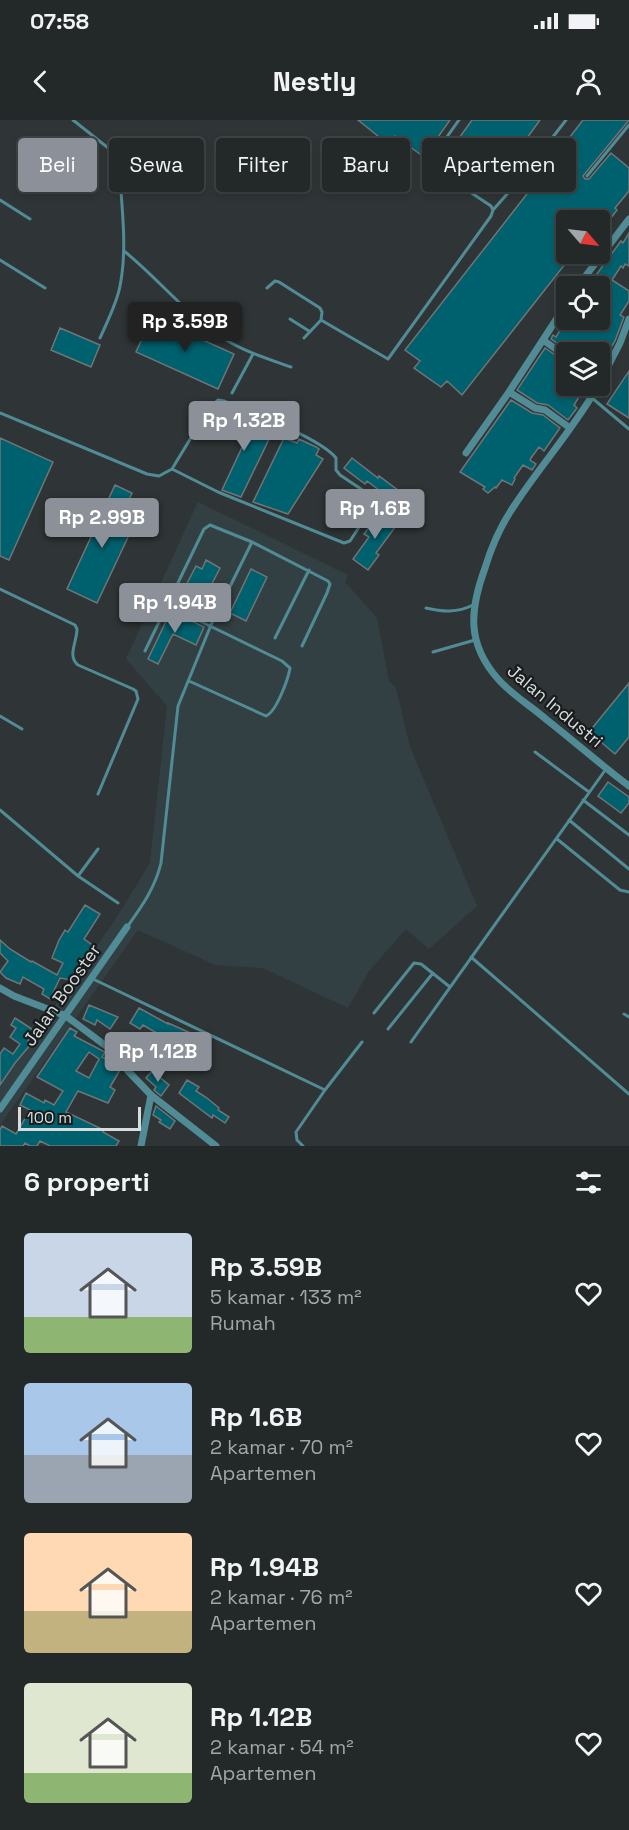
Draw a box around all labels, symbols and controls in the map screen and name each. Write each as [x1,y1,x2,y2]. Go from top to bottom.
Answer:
text: 07:58 [30,7,89,35]
text: Nestly [273,64,356,99]
icon: back [24,65,57,98]
icon: person [572,65,605,98]
chip: Beli [18,138,97,192]
chip: Sewa [109,138,204,192]
chip: Filter [216,138,310,192]
chip: Baru [322,138,410,192]
chip: Apartemen [422,138,576,192]
north arrow [556,210,610,264]
map controls [556,210,610,396]
button: locate [556,276,610,330]
pin: Rp 3.59B [123,302,247,353]
text: Rp 3.59B [142,308,228,334]
button: layers [556,342,610,396]
pin: Rp 1.32B [182,401,306,452]
text: Rp 1.32B [203,407,285,433]
pin: Rp 1.6B [320,489,430,540]
text: Rp 1.6B [340,495,410,521]
pin: Rp 2.99B [40,498,164,549]
text: Rp 2.99B [59,504,145,530]
pin: Rp 1.94B [113,583,237,634]
text: Rp 1.94B [133,589,217,615]
street label: Jalan Industri [503,659,608,752]
street label: Jalan Booster [18,939,105,1050]
pin: Rp 1.12B [96,1032,220,1083]
text: Rp 1.12B [119,1038,197,1064]
scale bar [18,1104,141,1132]
text: 100 m [27,1107,72,1128]
text: 6 properti [24,1165,150,1199]
icon: filters [572,1166,605,1199]
text: Rp 3.59B [210,1250,322,1284]
icon: home [72,1257,144,1329]
icon: heart [572,1277,605,1310]
text: 5 kamar · 133 m² [210,1284,362,1310]
text: Rumah [210,1310,276,1336]
text: Rp 1.6B [210,1400,302,1434]
icon: home [72,1407,144,1479]
icon: heart [572,1427,605,1460]
text: 2 kamar · 70 m² [210,1434,353,1460]
text: Apartemen [210,1460,317,1486]
text: Rp 1.94B [210,1550,319,1584]
icon: home [72,1557,144,1629]
icon: heart [572,1577,605,1610]
text: 2 kamar · 76 m² [210,1584,353,1610]
text: Apartemen [210,1610,317,1636]
text: Rp 1.12B [210,1700,312,1734]
icon: home [72,1707,144,1779]
icon: heart [572,1727,605,1760]
text: 2 kamar · 54 m² [210,1734,354,1760]
text: Apartemen [210,1760,317,1786]

